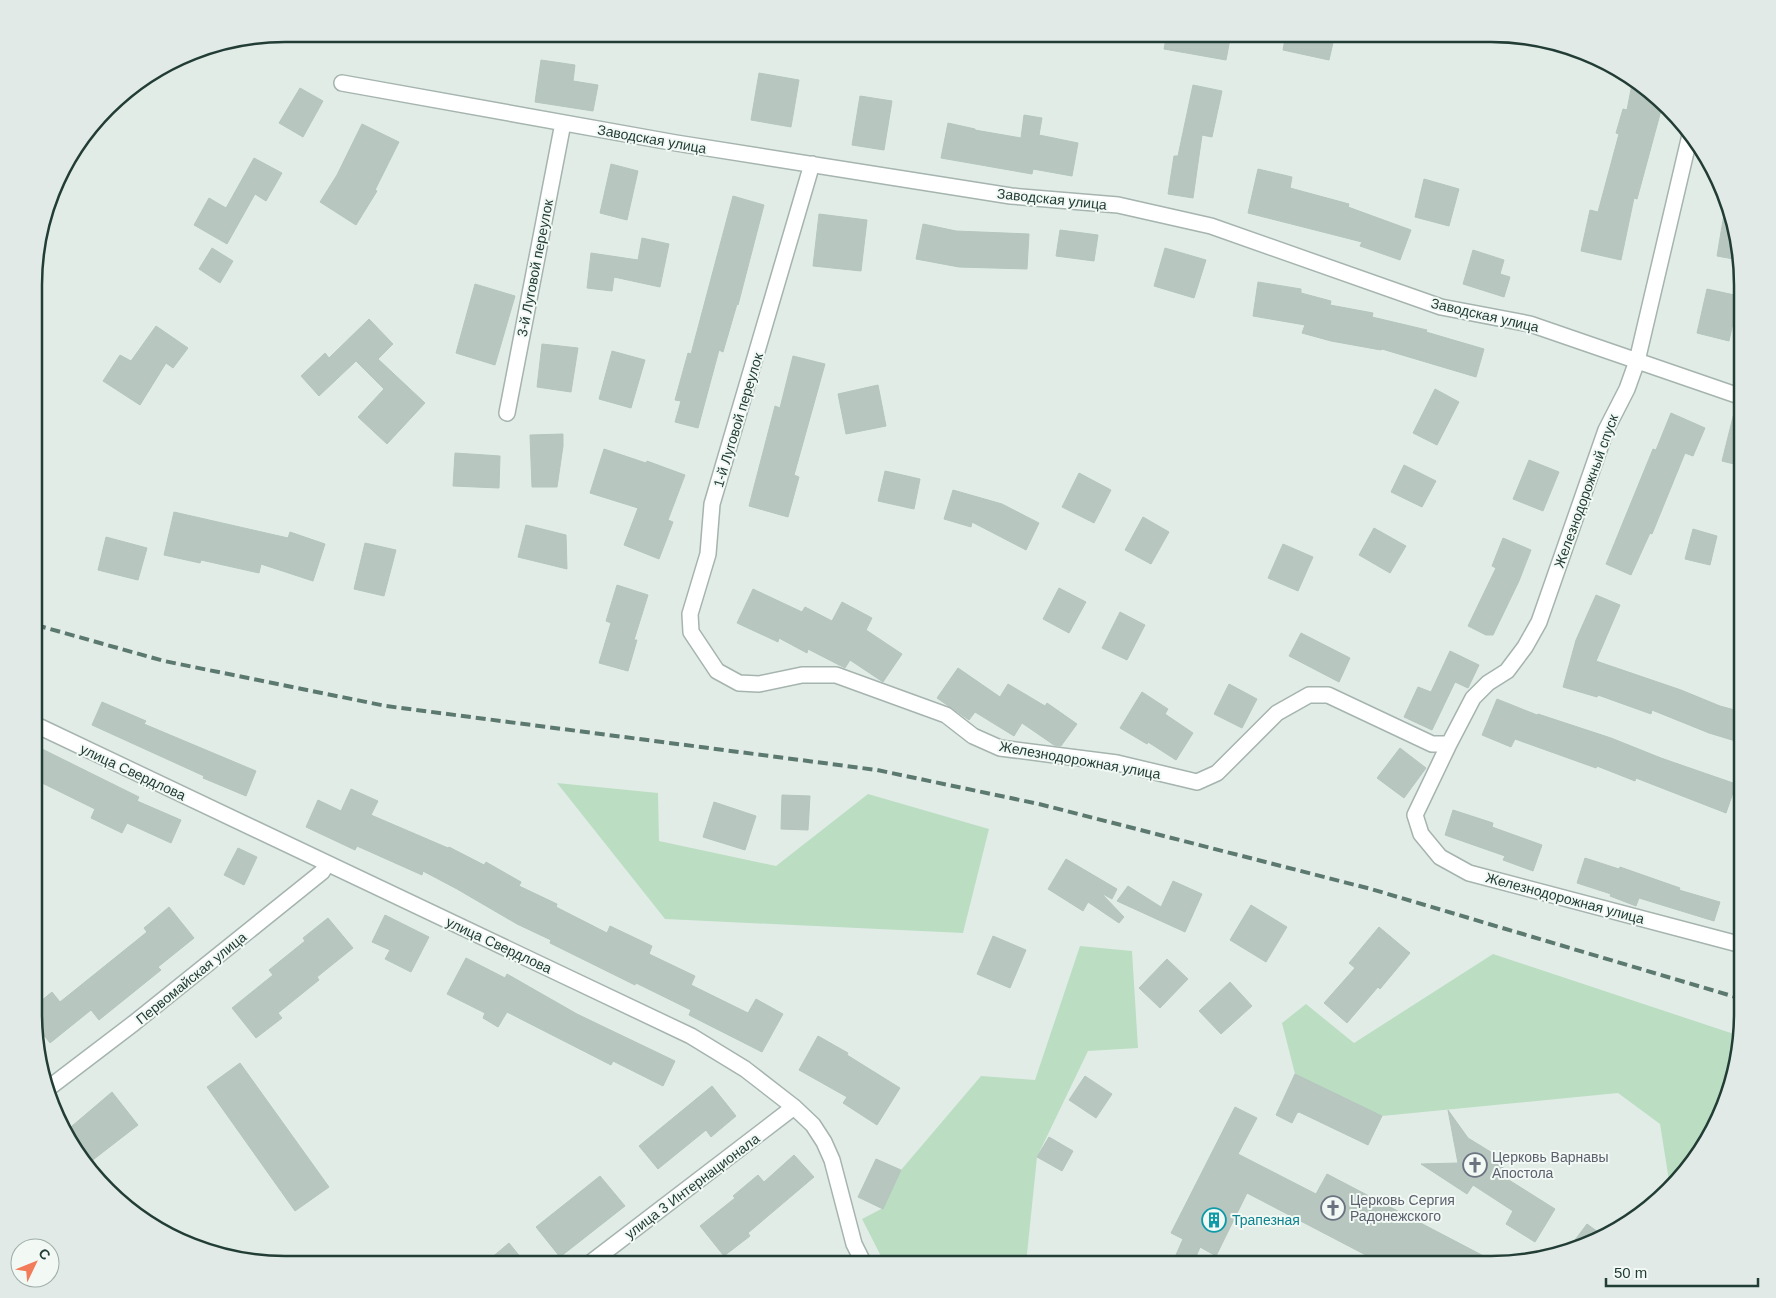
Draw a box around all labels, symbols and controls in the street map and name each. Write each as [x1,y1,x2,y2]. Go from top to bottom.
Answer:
street label: Заводская улица [596,122,708,156]
street label: Заводская улица [996,185,1108,213]
street label: 3-й Луговой переулок [514,197,556,338]
street label: Заводская улица [1429,295,1541,335]
street label: 1-й Луговой переулок [710,350,766,489]
street label: Железнодорожный спуск [1551,411,1622,570]
street label: Железнодорожная улица [998,738,1162,782]
street label: улица Свердлова [78,741,188,804]
street label: Железнодорожная улица [1484,869,1646,927]
street label: улица Свердлова [444,914,554,977]
street label: Первомайская улица [133,929,249,1027]
street label: улица 3 Интернационала [622,1130,763,1242]
place label: Церковь Варнавы Апостола [1492,1149,1609,1181]
church icon: Церковь Варнавы Апостола [1462,1152,1488,1178]
place label: Церковь Сергия Радонежского [1350,1192,1455,1224]
church icon: Церковь Сергия Радонежского [1320,1195,1346,1221]
building icon: Трапезная [1201,1207,1227,1233]
place label: Трапезная [1232,1212,1300,1228]
north arrow [10,1238,60,1288]
text: С [35,1245,54,1263]
scale bar [1606,1256,1758,1288]
text: 50 m [1614,1264,1647,1281]

